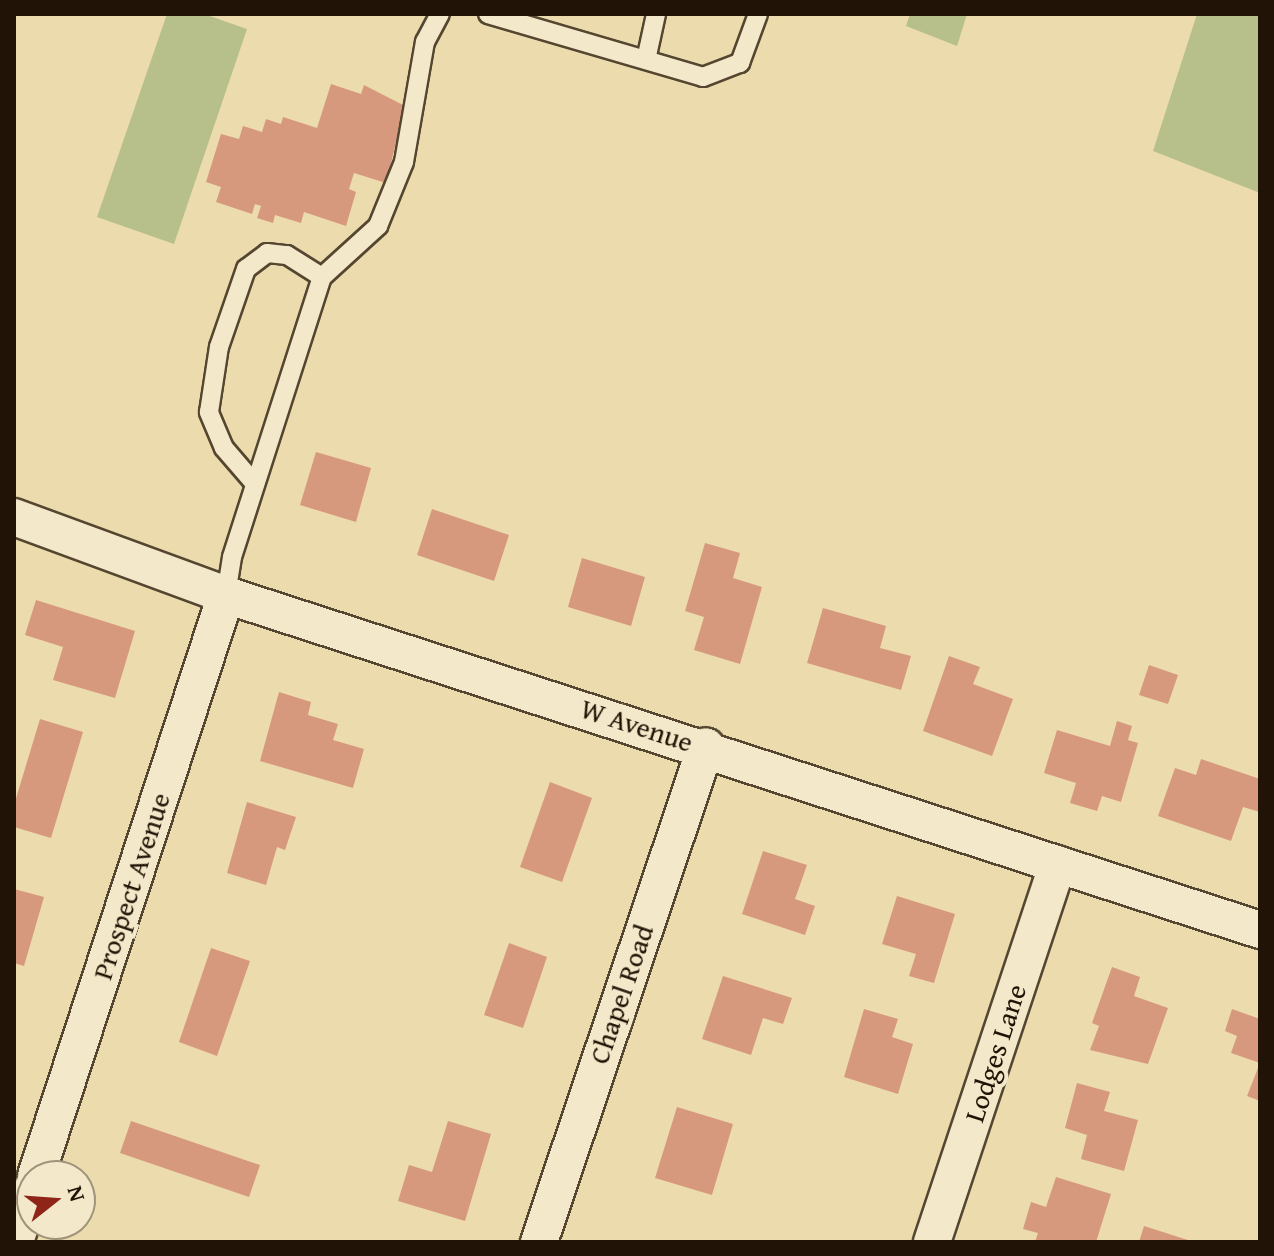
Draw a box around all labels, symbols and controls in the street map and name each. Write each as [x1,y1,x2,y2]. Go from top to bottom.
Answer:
street label: W Avenue [577,691,697,759]
street label: Prospect Avenue [85,788,177,984]
street label: Chapel Road [582,920,660,1068]
street label: Lodges Lane [957,980,1033,1126]
north arrow [16,1160,96,1240]
text: N [60,1182,94,1205]

